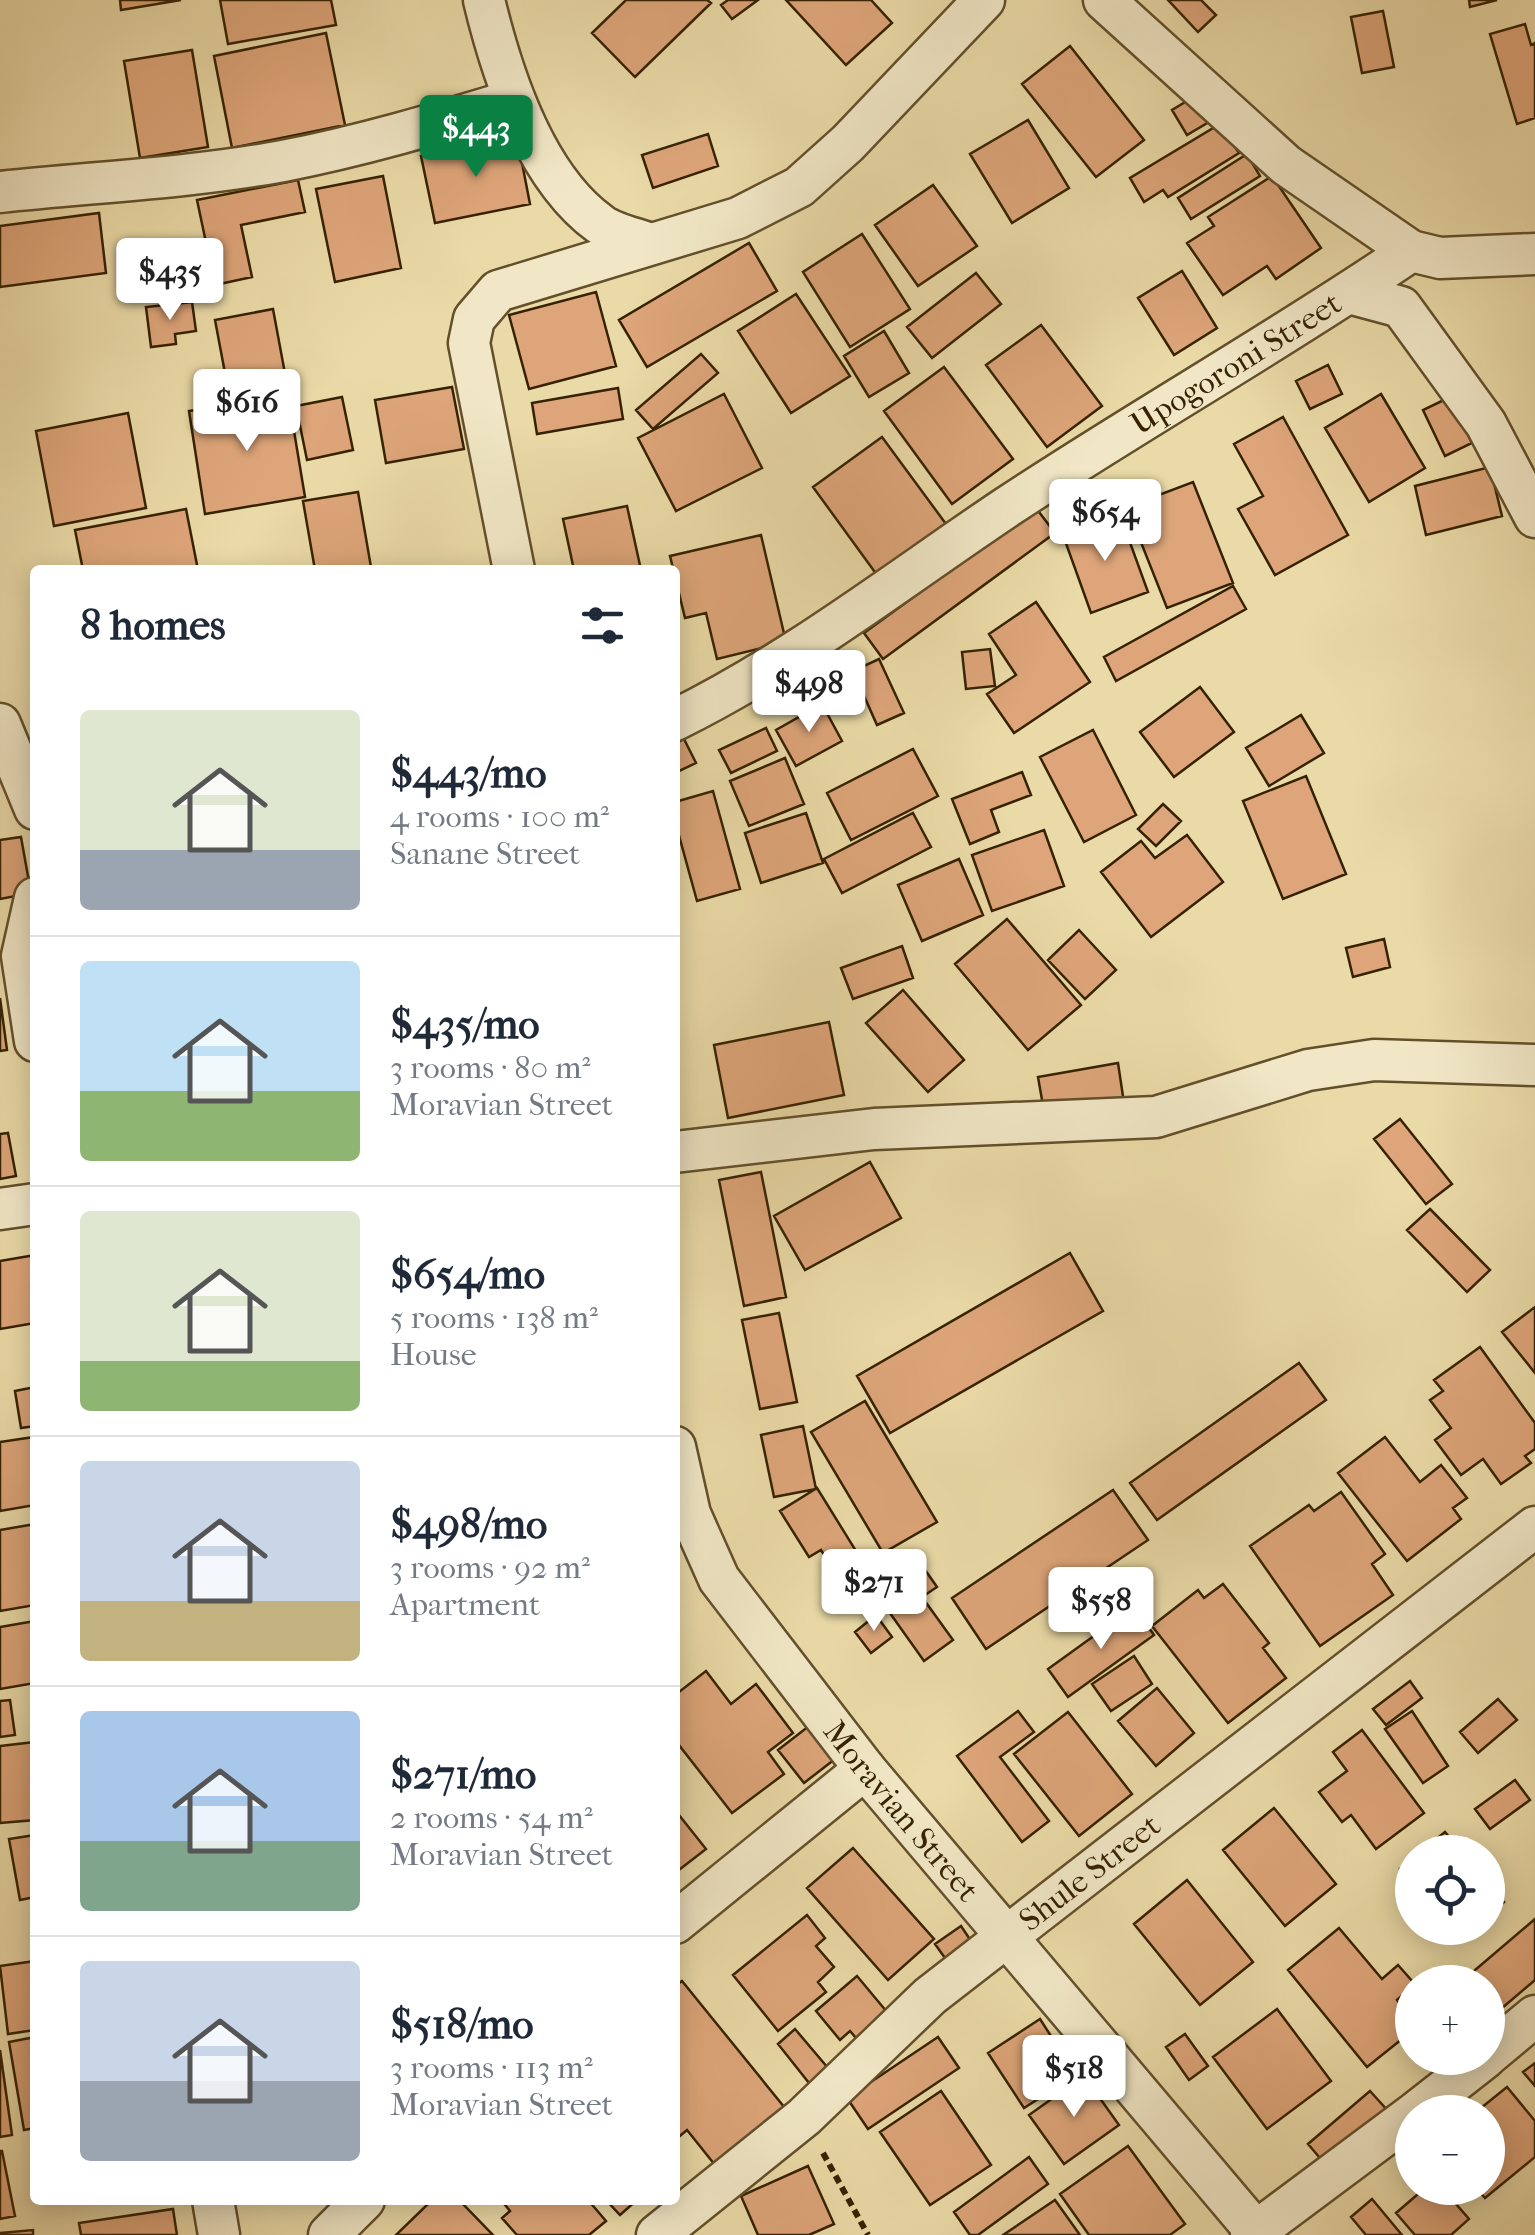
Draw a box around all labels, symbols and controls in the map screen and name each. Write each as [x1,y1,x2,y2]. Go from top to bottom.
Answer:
pin: $443 [417,95,535,180]
text: $443 [442,109,510,146]
pin: $435 [111,238,229,323]
text: $435 [138,252,202,289]
street label: Upogoroni Street [1124,284,1348,442]
pin: $616 [188,369,306,454]
text: $616 [215,383,279,420]
pin: $654 [1046,479,1164,564]
text: $654 [1071,493,1139,530]
icon: filters [575,598,630,653]
text: 8 homes [80,601,226,650]
pin: $498 [750,650,868,735]
text: $498 [774,664,844,701]
text: $443/mo [390,749,546,798]
icon: home [160,750,280,870]
text: 4 rooms · 100 m² [390,798,609,835]
text: Sanane Street [390,835,580,872]
text: $435/mo [390,1000,540,1049]
icon: home [160,1001,280,1121]
text: 3 rooms · 80 m² [390,1049,591,1086]
text: Moravian Street [390,1086,613,1123]
text: $654/mo [390,1250,545,1299]
icon: home [160,1251,280,1371]
text: 5 rooms · 138 m² [390,1299,598,1336]
text: House [390,1336,477,1373]
text: $498/mo [390,1500,547,1549]
icon: home [160,1501,280,1621]
text: 3 rooms · 92 m² [390,1549,590,1586]
pin: $271 [815,1549,933,1634]
text: $271 [844,1563,904,1600]
pin: $558 [1042,1567,1160,1652]
text: $558 [1070,1581,1132,1618]
text: Apartment [390,1586,540,1623]
street label: Moravian Street [816,1713,987,1909]
text: $271/mo [390,1750,536,1799]
icon: home [160,1751,280,1871]
text: 2 rooms · 54 m² [390,1799,593,1836]
street label: Shule Street [1012,1806,1168,1938]
map controls [1395,1835,1505,2205]
button: locate [1395,1835,1505,1945]
text: Moravian Street [390,1836,613,1873]
button: + [1395,1965,1505,2075]
text: $518/mo [390,2000,534,2049]
icon: home [160,2001,280,2121]
pin: $518 [1015,2035,1133,2120]
text: 3 rooms · 113 m² [390,2049,593,2086]
text: $518 [1045,2049,1103,2086]
text: Moravian Street [390,2086,613,2123]
button: − [1395,2095,1505,2205]

